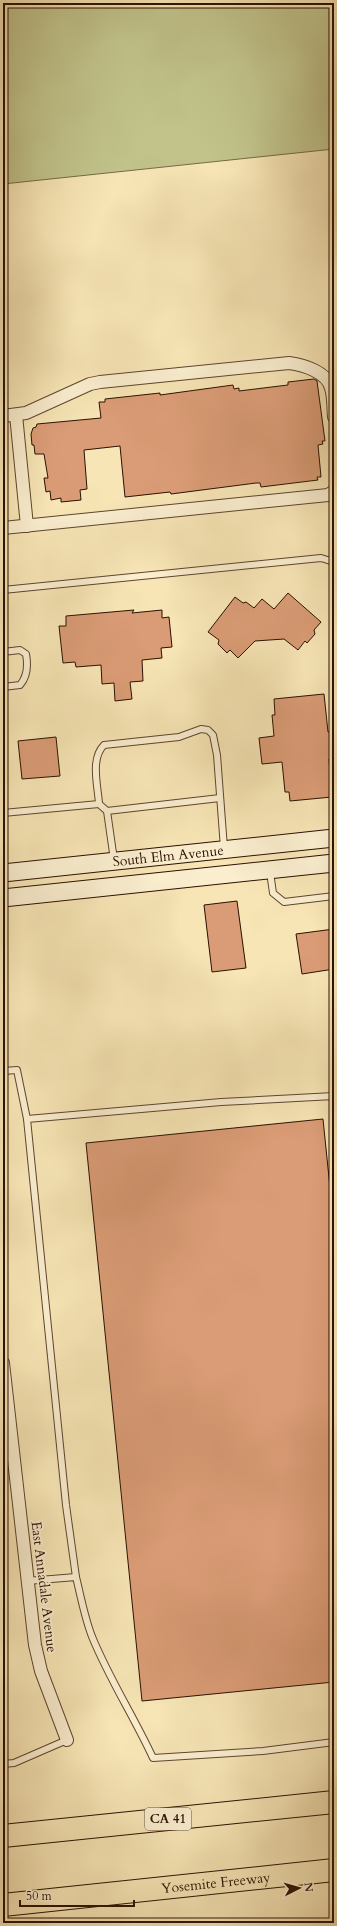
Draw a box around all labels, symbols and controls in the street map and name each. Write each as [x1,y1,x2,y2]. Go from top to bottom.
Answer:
street label: South Elm Avenue [112,840,224,871]
street label: East Annadale Avenue [27,1520,61,1654]
road number: CA 41 [145,1808,191,1830]
street label: Yosemite Freeway [160,1867,272,1898]
north arrow [279,1868,319,1908]
text: N [300,1881,316,1893]
scale bar [20,1882,134,1908]
text: 50 m [26,1888,53,1904]

